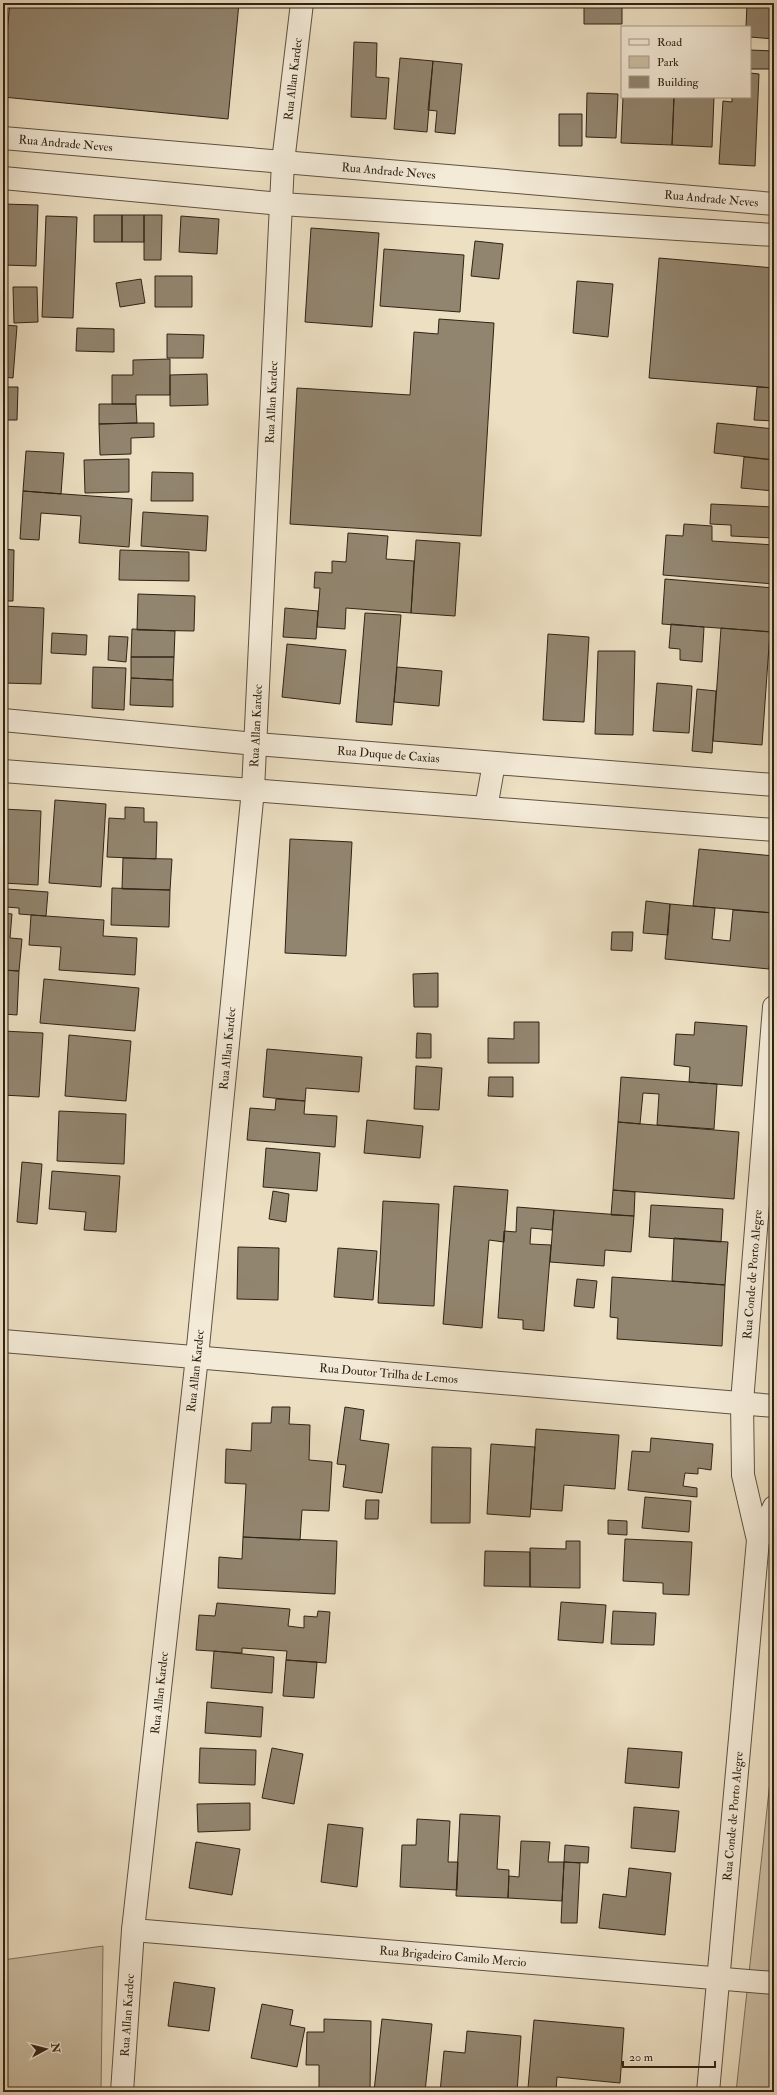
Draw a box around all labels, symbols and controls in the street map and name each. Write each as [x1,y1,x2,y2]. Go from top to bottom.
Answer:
legend [621,26,751,98]
text: Road [657,35,682,50]
street label: Rua Allan Kardec [281,37,305,121]
text: Park [657,55,679,70]
text: Building [657,75,700,90]
street label: Rua Andrade Neves [18,132,113,155]
street label: Rua Andrade Neves [341,160,436,183]
street label: Rua Andrade Neves [664,187,759,210]
street label: Rua Allan Kardec [262,360,281,444]
street label: Rua Allan Kardec [247,684,266,768]
street label: Rua Duque de Caxias [337,743,440,766]
street label: Rua Allan Kardec [216,1006,239,1091]
street label: Rua Conde de Porto Alegre [740,1209,765,1340]
street label: Rua Allan Kardec [183,1329,207,1413]
street label: Rua Doutor Trilha de Lemos [319,1360,459,1387]
street label: Rua Allan Kardec [147,1651,172,1735]
street label: Rua Conde de Porto Alegre [720,1751,746,1882]
street label: Rua Brigadeiro Camilo Mercio [379,1943,527,1970]
street label: Rua Allan Kardec [117,1973,138,2057]
north arrow [26,2029,66,2069]
text: N [48,2041,63,2055]
scale bar [623,2043,715,2069]
text: 20 m [629,2050,654,2065]

